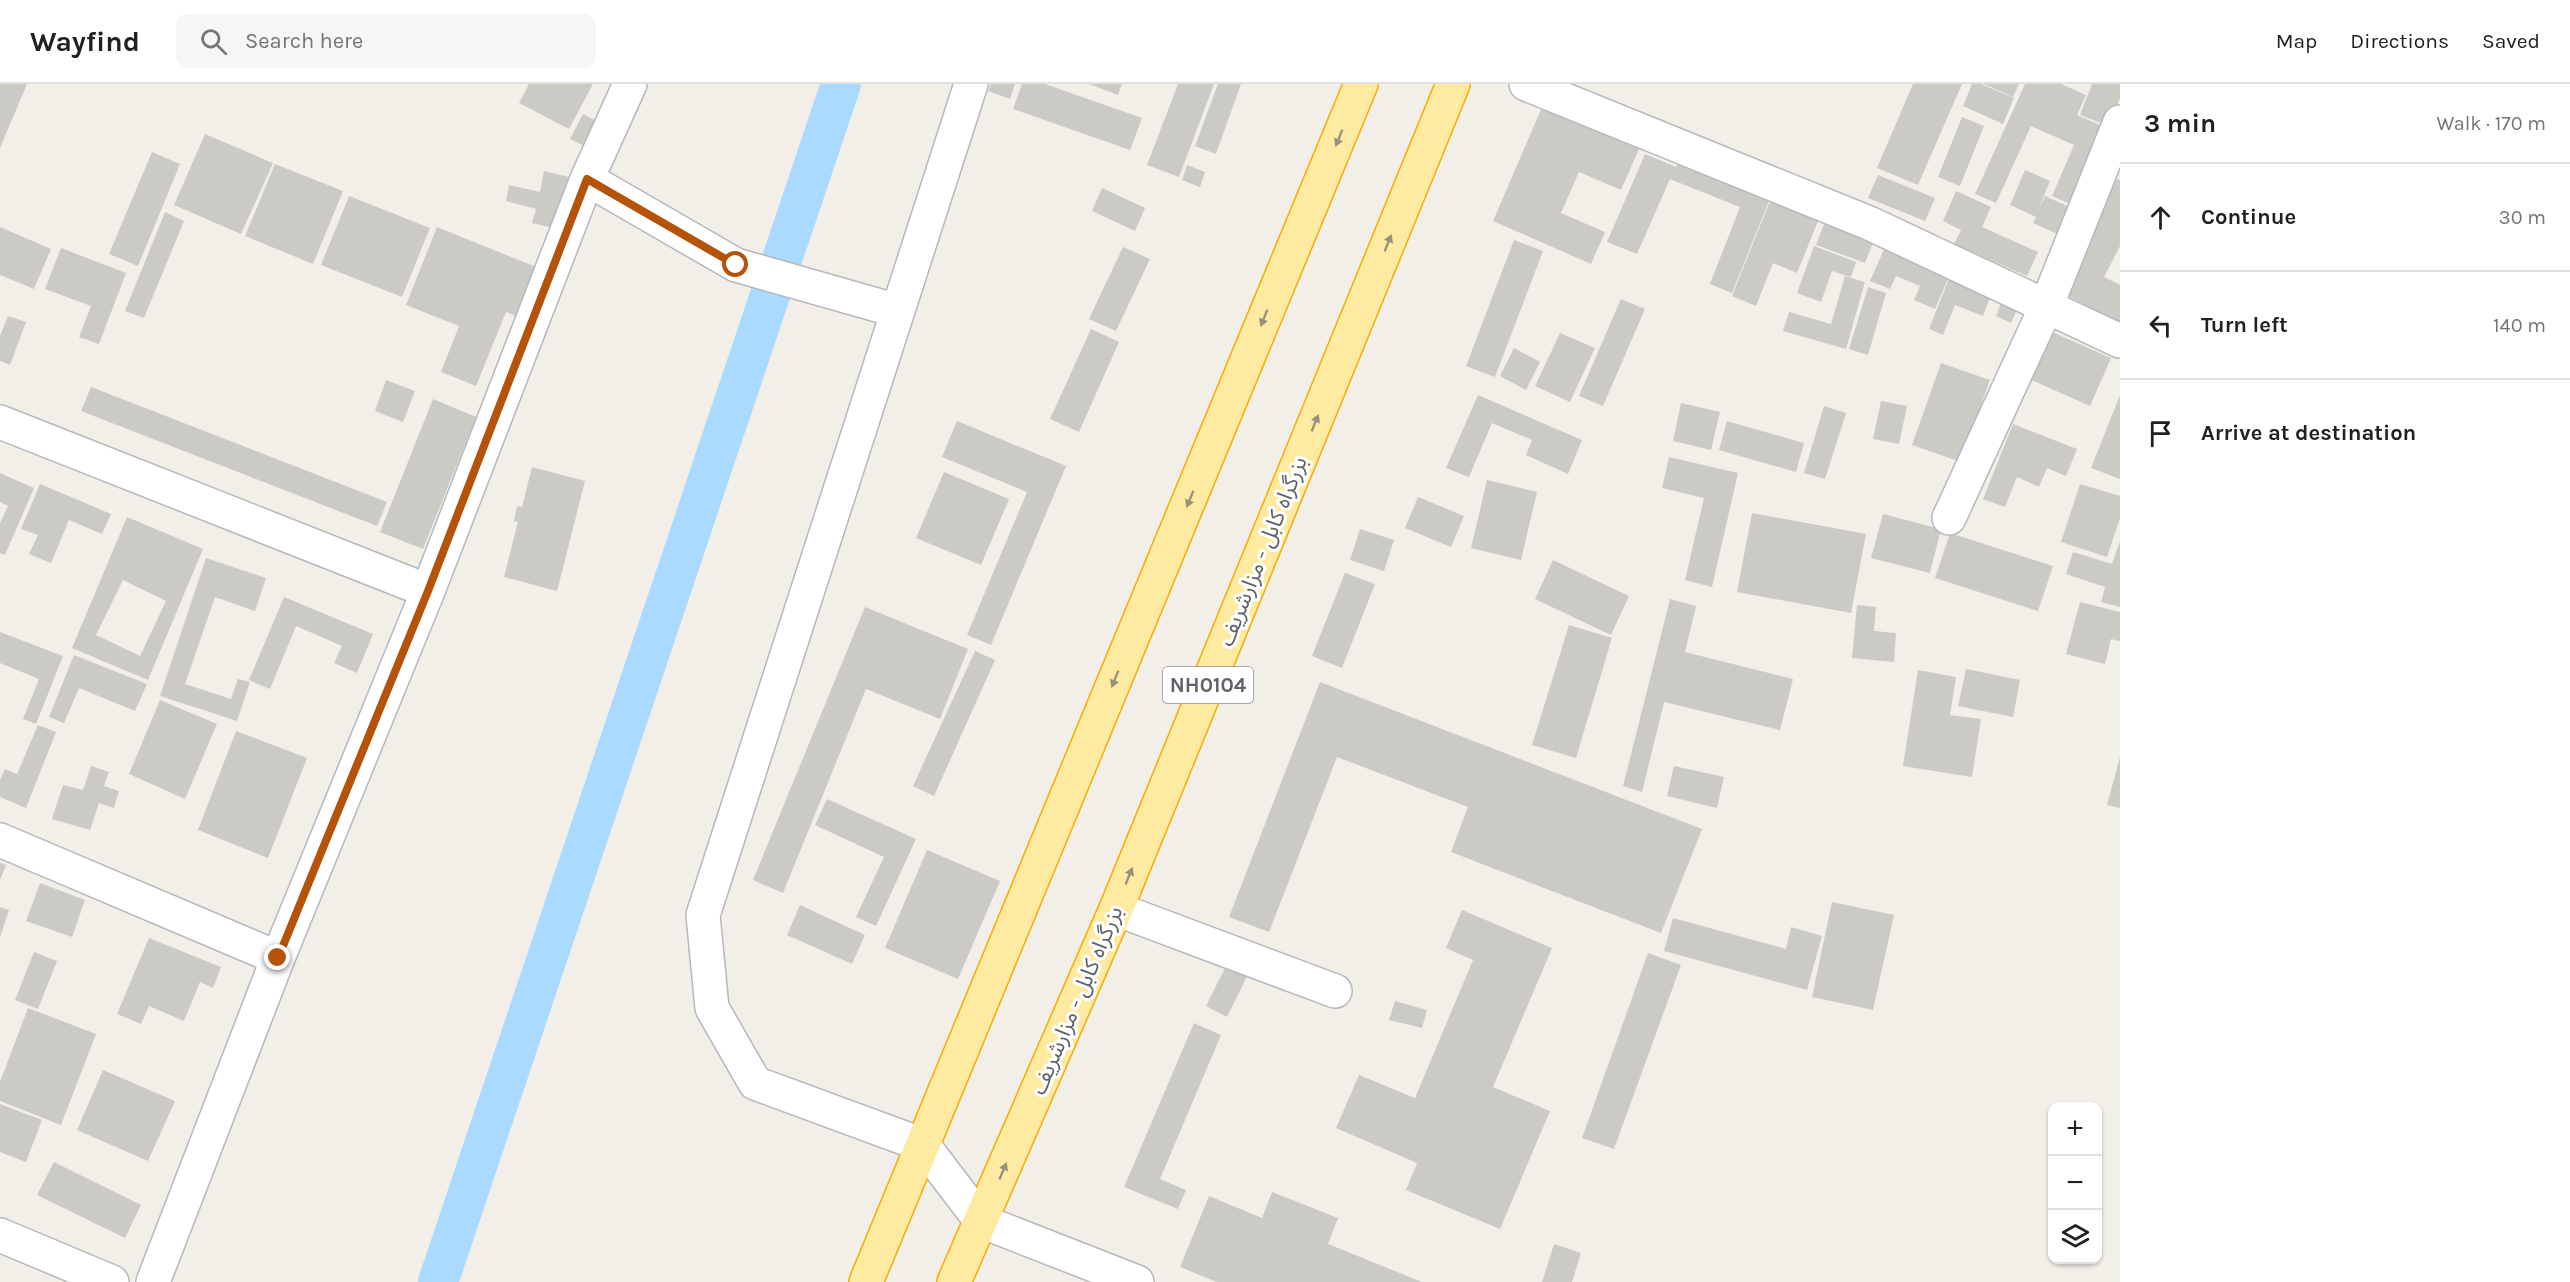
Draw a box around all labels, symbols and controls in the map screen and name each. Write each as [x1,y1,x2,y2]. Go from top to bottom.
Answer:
search box [176,14,596,68]
text: Wayfind [30,25,140,58]
icon: search [197,25,230,58]
text: Search here [245,28,363,54]
text: Map [2276,29,2317,53]
text: Directions [2350,29,2449,53]
text: Saved [2482,29,2540,53]
text: 3 min [2144,108,2216,139]
text: Walk · 170 m [2436,112,2546,135]
one-way arrow [1334,129,1343,147]
icon: ahead [2144,201,2177,234]
text: Continue [2201,204,2296,230]
text: 30 m [2499,206,2546,229]
one-way arrow [1384,234,1393,252]
route start [722,251,748,277]
icon: left [2144,309,2177,342]
one-way arrow [1259,310,1269,328]
text: Turn left [2201,312,2288,338]
text: 140 m [2493,314,2546,337]
one-way arrow [1310,414,1320,432]
icon: arrive [2144,417,2177,450]
text: Arrive at destination [2201,420,2416,446]
street label: بزرگراه کابل - مزارشریف [1213,453,1313,650]
one-way arrow [1185,490,1195,508]
road number: NH0104 [1163,667,1253,703]
one-way arrow [1110,670,1119,688]
one-way arrow [1125,867,1134,885]
street label: بزرگراه کابل - مزارشریف [1025,902,1128,1099]
route end [264,944,290,970]
map controls [2048,1102,2102,1264]
button: + [2048,1102,2102,1156]
button: − [2048,1156,2102,1210]
one-way arrow [998,1162,1007,1179]
button: layers [2048,1210,2102,1264]

